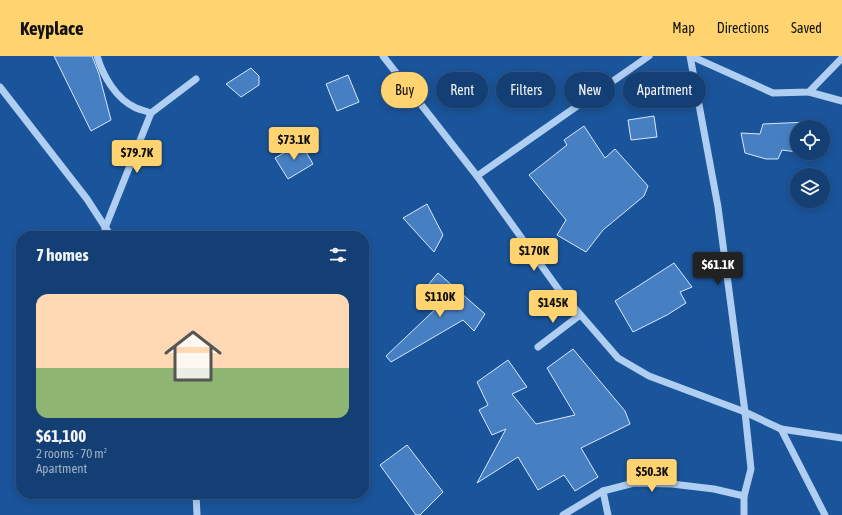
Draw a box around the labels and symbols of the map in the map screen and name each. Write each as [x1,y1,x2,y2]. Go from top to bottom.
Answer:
pin: $73.1K [261,127,327,161]
pin: $79.7K [104,140,170,174]
pin: $170K [506,238,562,272]
pin: $61.1K [685,252,751,286]
pin: $110K [412,284,468,318]
pin: $145K [525,290,581,324]
pin: $50.3K [619,459,685,493]

